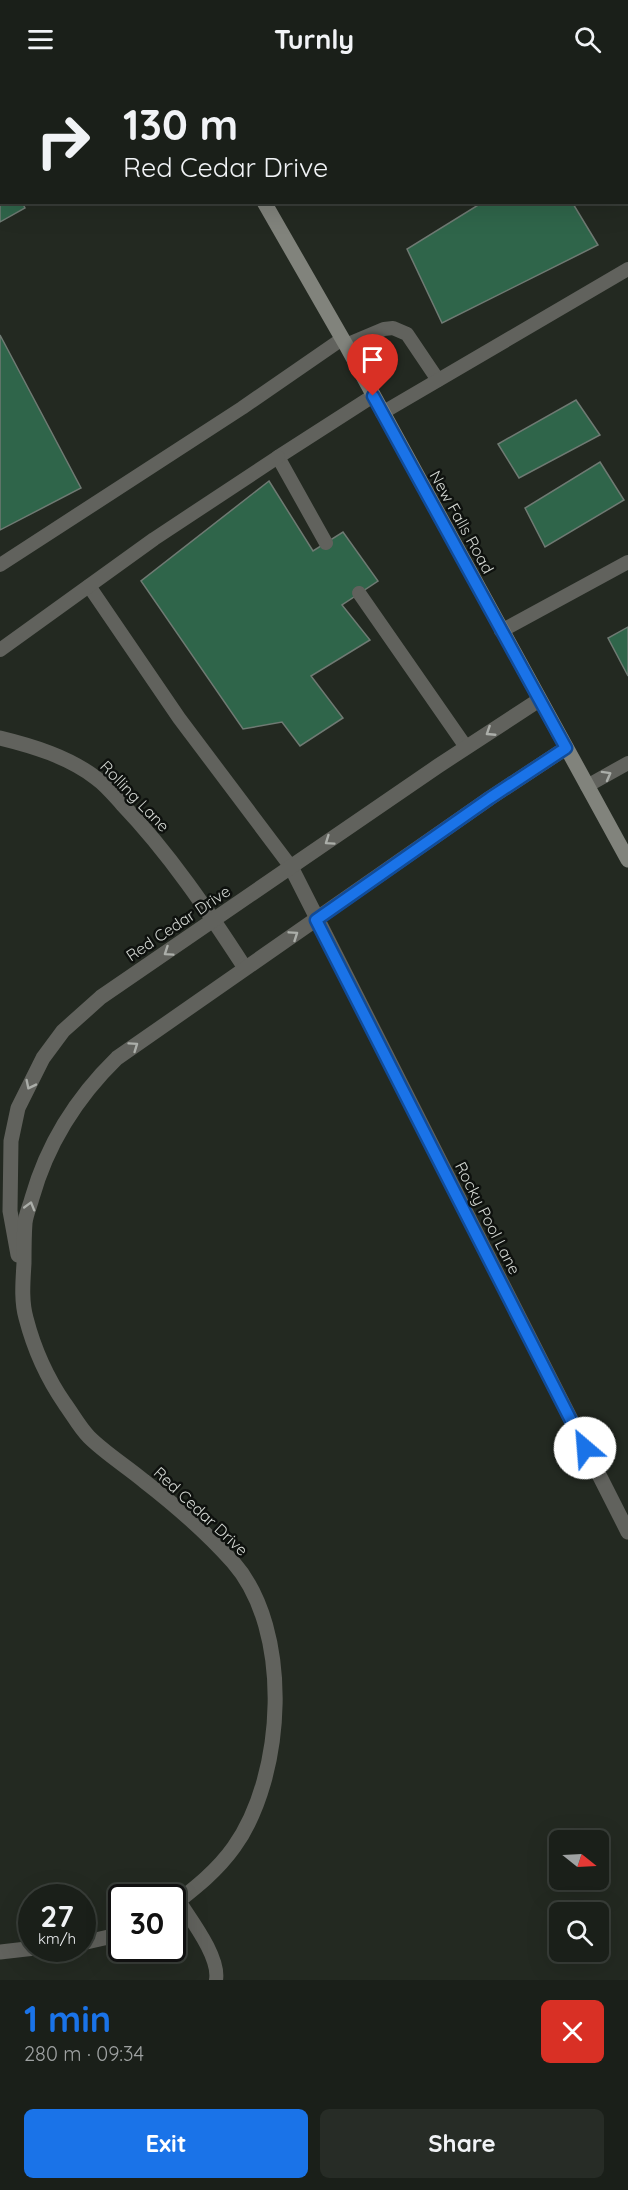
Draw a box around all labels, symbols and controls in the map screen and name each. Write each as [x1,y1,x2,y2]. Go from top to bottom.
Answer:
text: Turnly [274,22,354,56]
icon: menu [24,23,57,56]
icon: search [571,23,604,56]
text: 130 m [123,98,238,151]
icon: right [24,102,102,180]
text: Red Cedar Drive [123,150,328,184]
pin [347,334,398,396]
icon: arrive [356,343,389,376]
street label: New Falls Road [426,467,498,577]
one-way arrow [486,725,497,736]
street label: Rolling Lane [96,756,174,836]
one-way arrow [601,771,612,782]
one-way arrow [324,834,335,845]
street label: Red Cedar Drive [122,881,234,965]
one-way arrow [287,931,298,942]
one-way arrow [164,945,175,956]
one-way arrow [127,1042,138,1053]
one-way arrow [26,1078,37,1089]
street label: Rocky Pool Lane [451,1158,525,1278]
one-way arrow [23,1201,35,1212]
position arrow [553,1416,617,1480]
street label: Red Cedar Drive [150,1462,252,1560]
north arrow [549,1830,609,1890]
map controls [549,1830,609,1962]
speed limit sign: 30 [108,1884,186,1962]
text: 27 [40,1897,74,1935]
button: search [549,1902,609,1962]
text: km/h [38,1929,76,1948]
text: 1 min [24,1996,111,2041]
button: close [541,2000,604,2063]
text: 280 m · 09:34 [24,2041,144,2066]
button: Exit [24,2109,308,2178]
button: Share [320,2109,604,2178]

